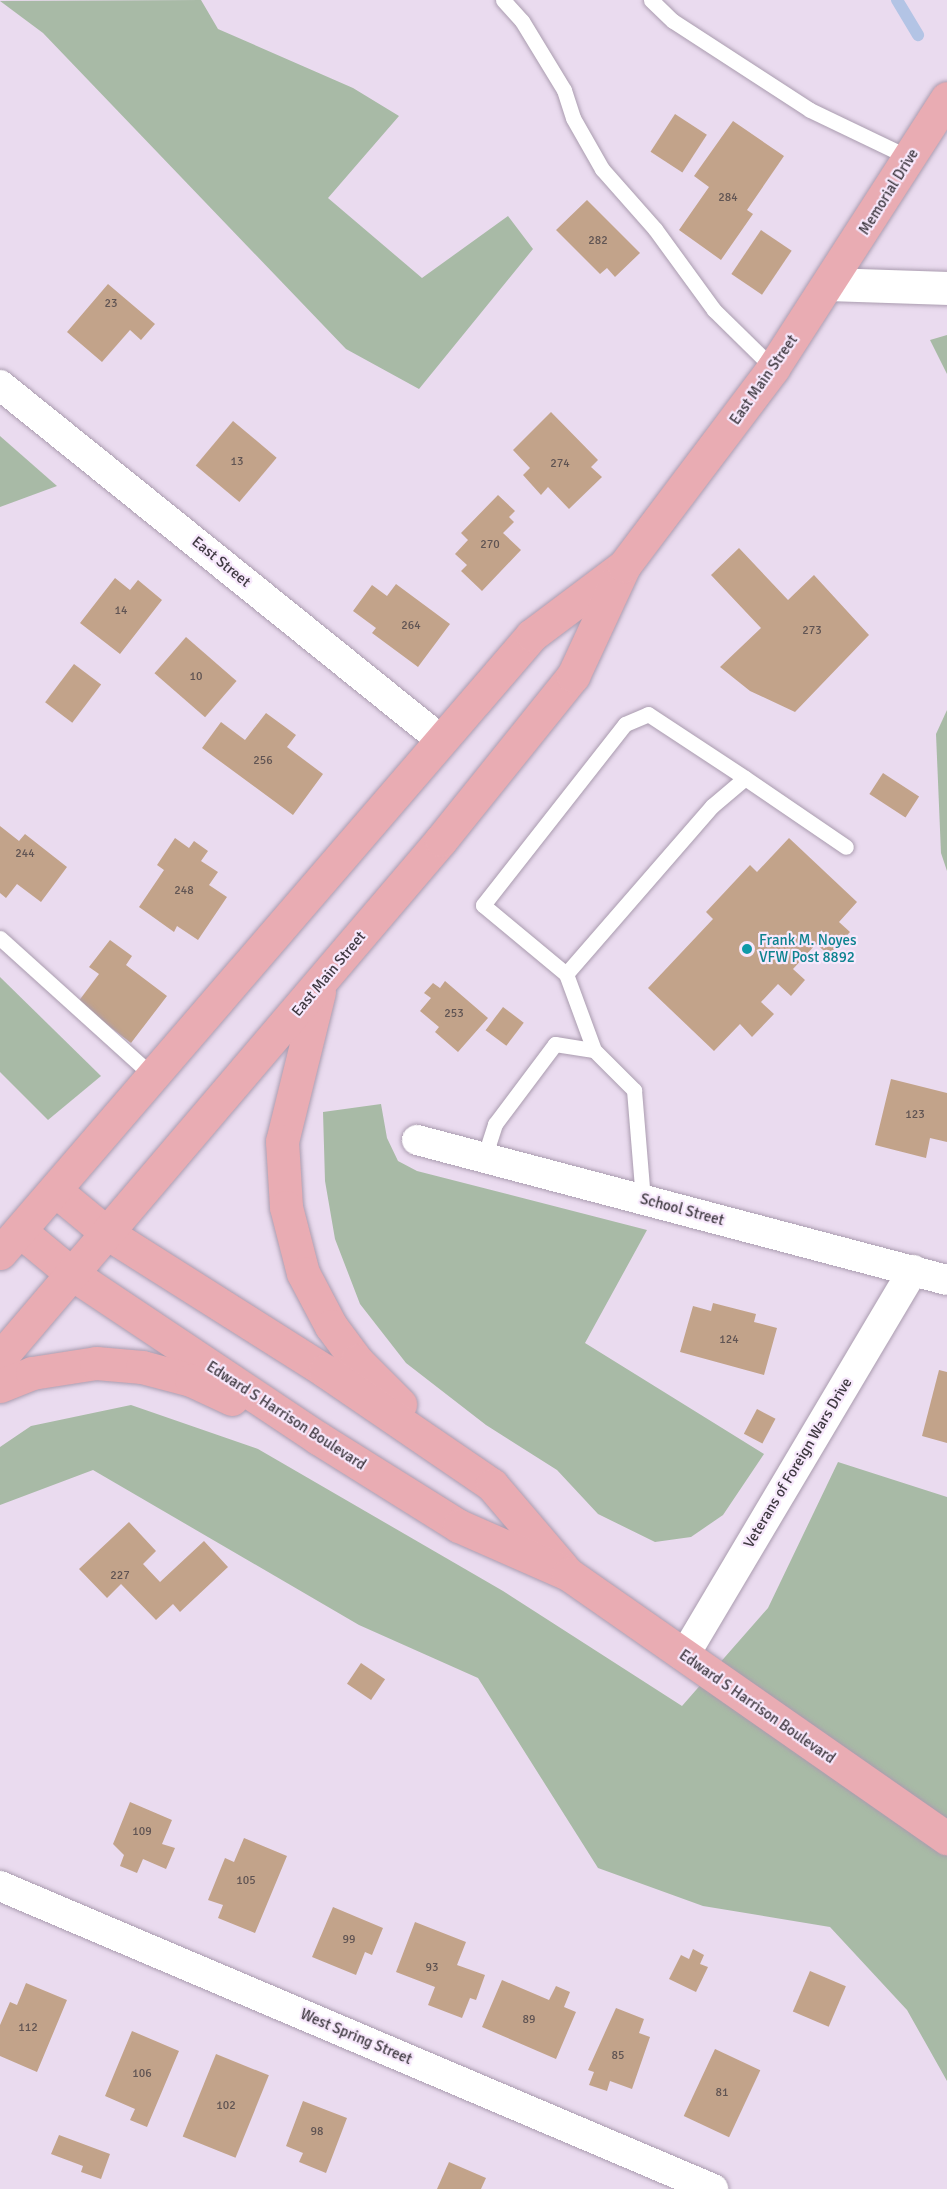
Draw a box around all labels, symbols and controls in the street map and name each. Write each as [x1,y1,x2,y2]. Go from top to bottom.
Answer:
street label: Memorial Drive [855,146,923,238]
house number: 284 [718,191,738,205]
house number: 282 [588,234,608,248]
house number: 23 [105,297,117,311]
street label: East Main Street [726,332,802,428]
house number: 13 [231,455,243,469]
house number: 274 [550,457,570,471]
street label: East Street [188,533,254,591]
house number: 270 [480,538,500,552]
house number: 14 [115,604,127,618]
house number: 264 [401,619,421,633]
house number: 273 [802,624,822,638]
house number: 10 [190,670,202,684]
house number: 256 [253,754,273,768]
house number: 244 [15,847,35,861]
house number: 248 [174,884,194,898]
street label: East Main Street [288,928,370,1020]
place label: Frank M. Noyes VFW Post 8892 [759,931,857,966]
marker: Frank M. Noyes VFW Post 8892 [740,942,754,956]
house number: 253 [444,1007,464,1021]
house number: 123 [905,1108,925,1122]
street label: School Street [638,1190,726,1230]
house number: 124 [719,1333,739,1347]
street label: Edward S Harrison Boulevard [203,1358,369,1474]
street label: Veterans of Foreign Wars Drive [740,1375,856,1551]
house number: 227 [110,1569,130,1583]
street label: Edward S Harrison Boulevard [676,1646,838,1768]
house number: 109 [132,1825,152,1839]
house number: 105 [236,1874,256,1888]
house number: 99 [343,1933,355,1947]
house number: 93 [426,1961,438,1975]
street label: West Spring Street [298,2005,414,2069]
house number: 89 [523,2013,535,2027]
house number: 112 [18,2021,38,2035]
house number: 85 [612,2049,624,2063]
house number: 106 [132,2067,152,2081]
house number: 81 [716,2086,728,2100]
house number: 102 [216,2099,236,2113]
house number: 98 [311,2125,323,2139]

